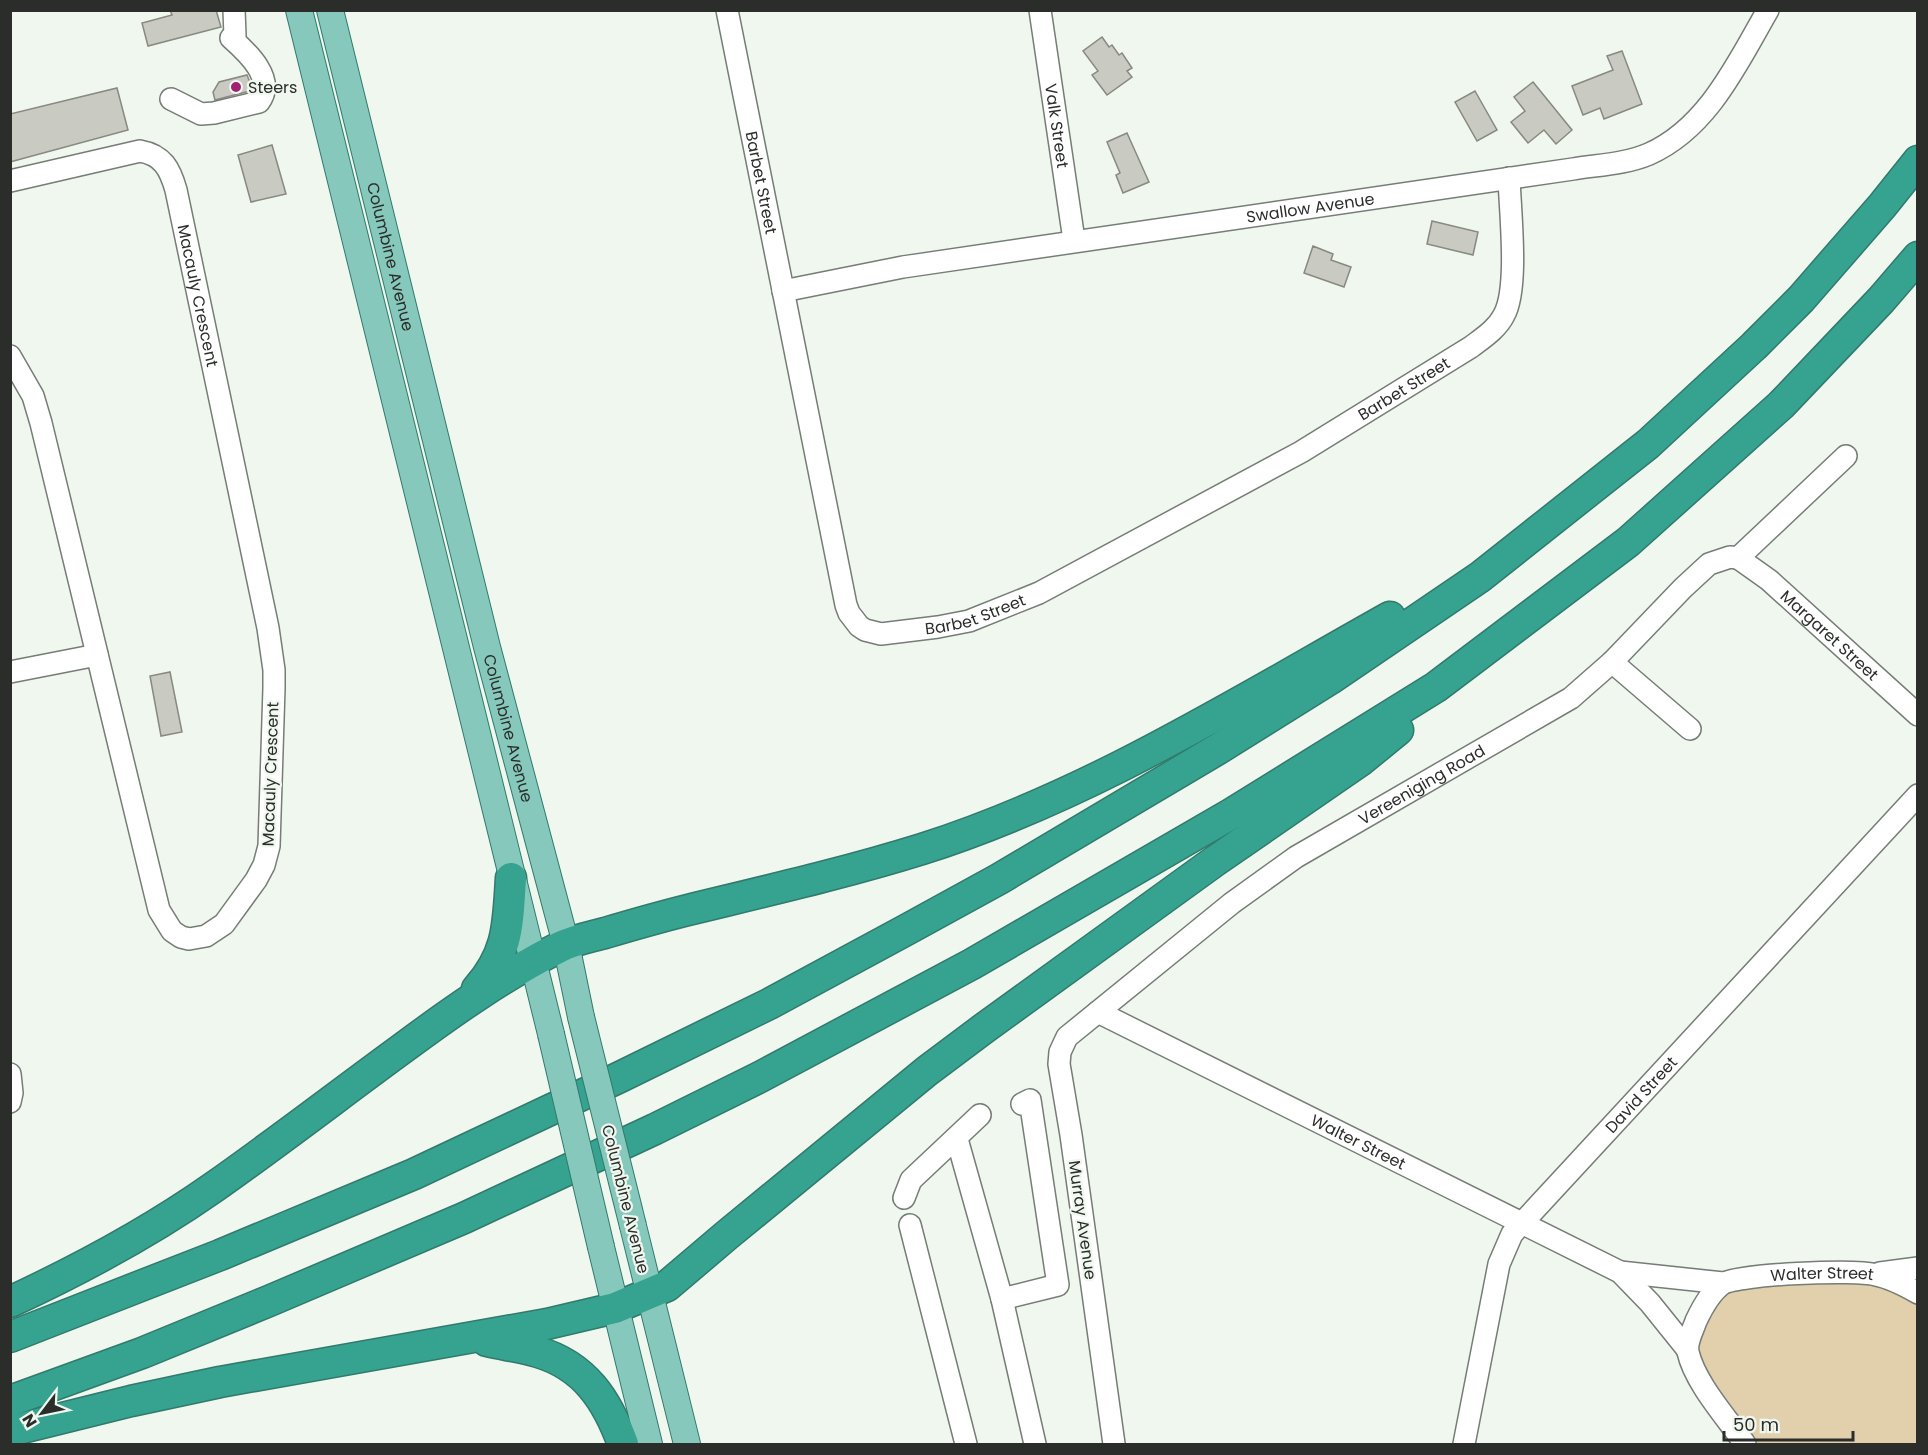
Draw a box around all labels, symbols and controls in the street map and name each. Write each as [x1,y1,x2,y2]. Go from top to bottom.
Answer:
place label: Steers [248,76,297,99]
marker: Steers [229,80,243,94]
street label: Valk Street [1039,82,1074,170]
street label: Barbet Street [740,129,783,236]
street label: Columbine Avenue [361,180,420,334]
street label: Swallow Avenue [1245,187,1376,229]
street label: Macauly Crescent [172,222,224,369]
street label: Barbet Street [1353,352,1454,426]
street label: Margaret Street [1775,585,1884,686]
street label: Barbet Street [924,589,1029,640]
street label: Columbine Avenue [477,652,539,805]
street label: Macauly Crescent [256,701,285,847]
street label: Vereeniging Road [1354,739,1489,830]
street label: David Street [1600,1051,1683,1138]
street label: Walter Street [1307,1109,1410,1176]
street label: Columbine Avenue [596,1122,655,1276]
street label: Murray Avenue [1063,1159,1102,1281]
street label: Walter Street [1770,1261,1875,1287]
north arrow [12,1383,72,1443]
scale bar [1724,1404,1853,1442]
text: N [17,1409,43,1432]
text: 50 m [1733,1412,1779,1437]

